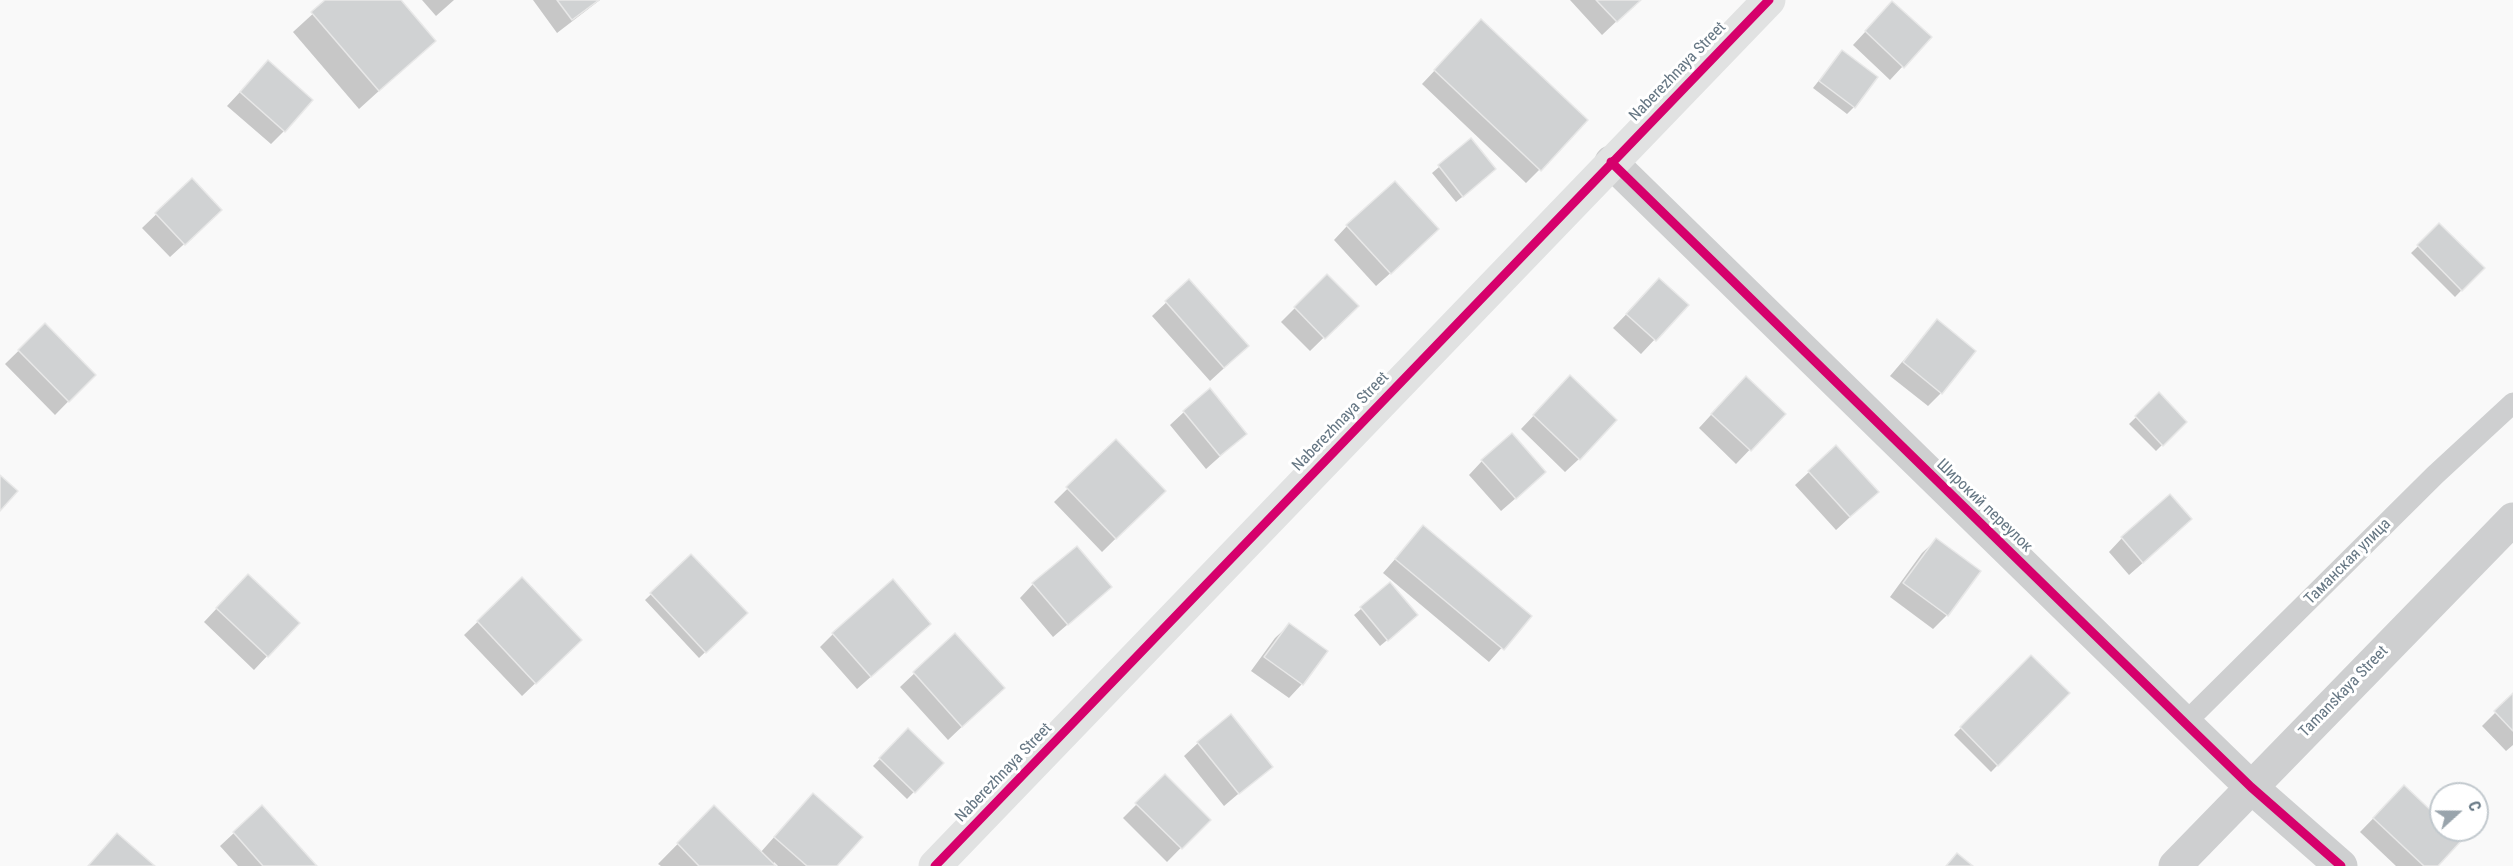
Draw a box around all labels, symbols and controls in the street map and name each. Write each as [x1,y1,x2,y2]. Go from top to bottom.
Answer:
street label: Naberezhnaya Street [1626,18,1730,126]
street label: Naberezhnaya Street [1289,368,1393,476]
street label: Широкий переулок [1932,455,2036,557]
street label: Таманская улица [2301,515,2395,609]
street label: Tamanskaya Street [2295,642,2393,742]
street label: Naberezhnaya Street [952,719,1056,827]
north arrow [2429,782,2489,842]
text: С [2464,798,2485,814]

